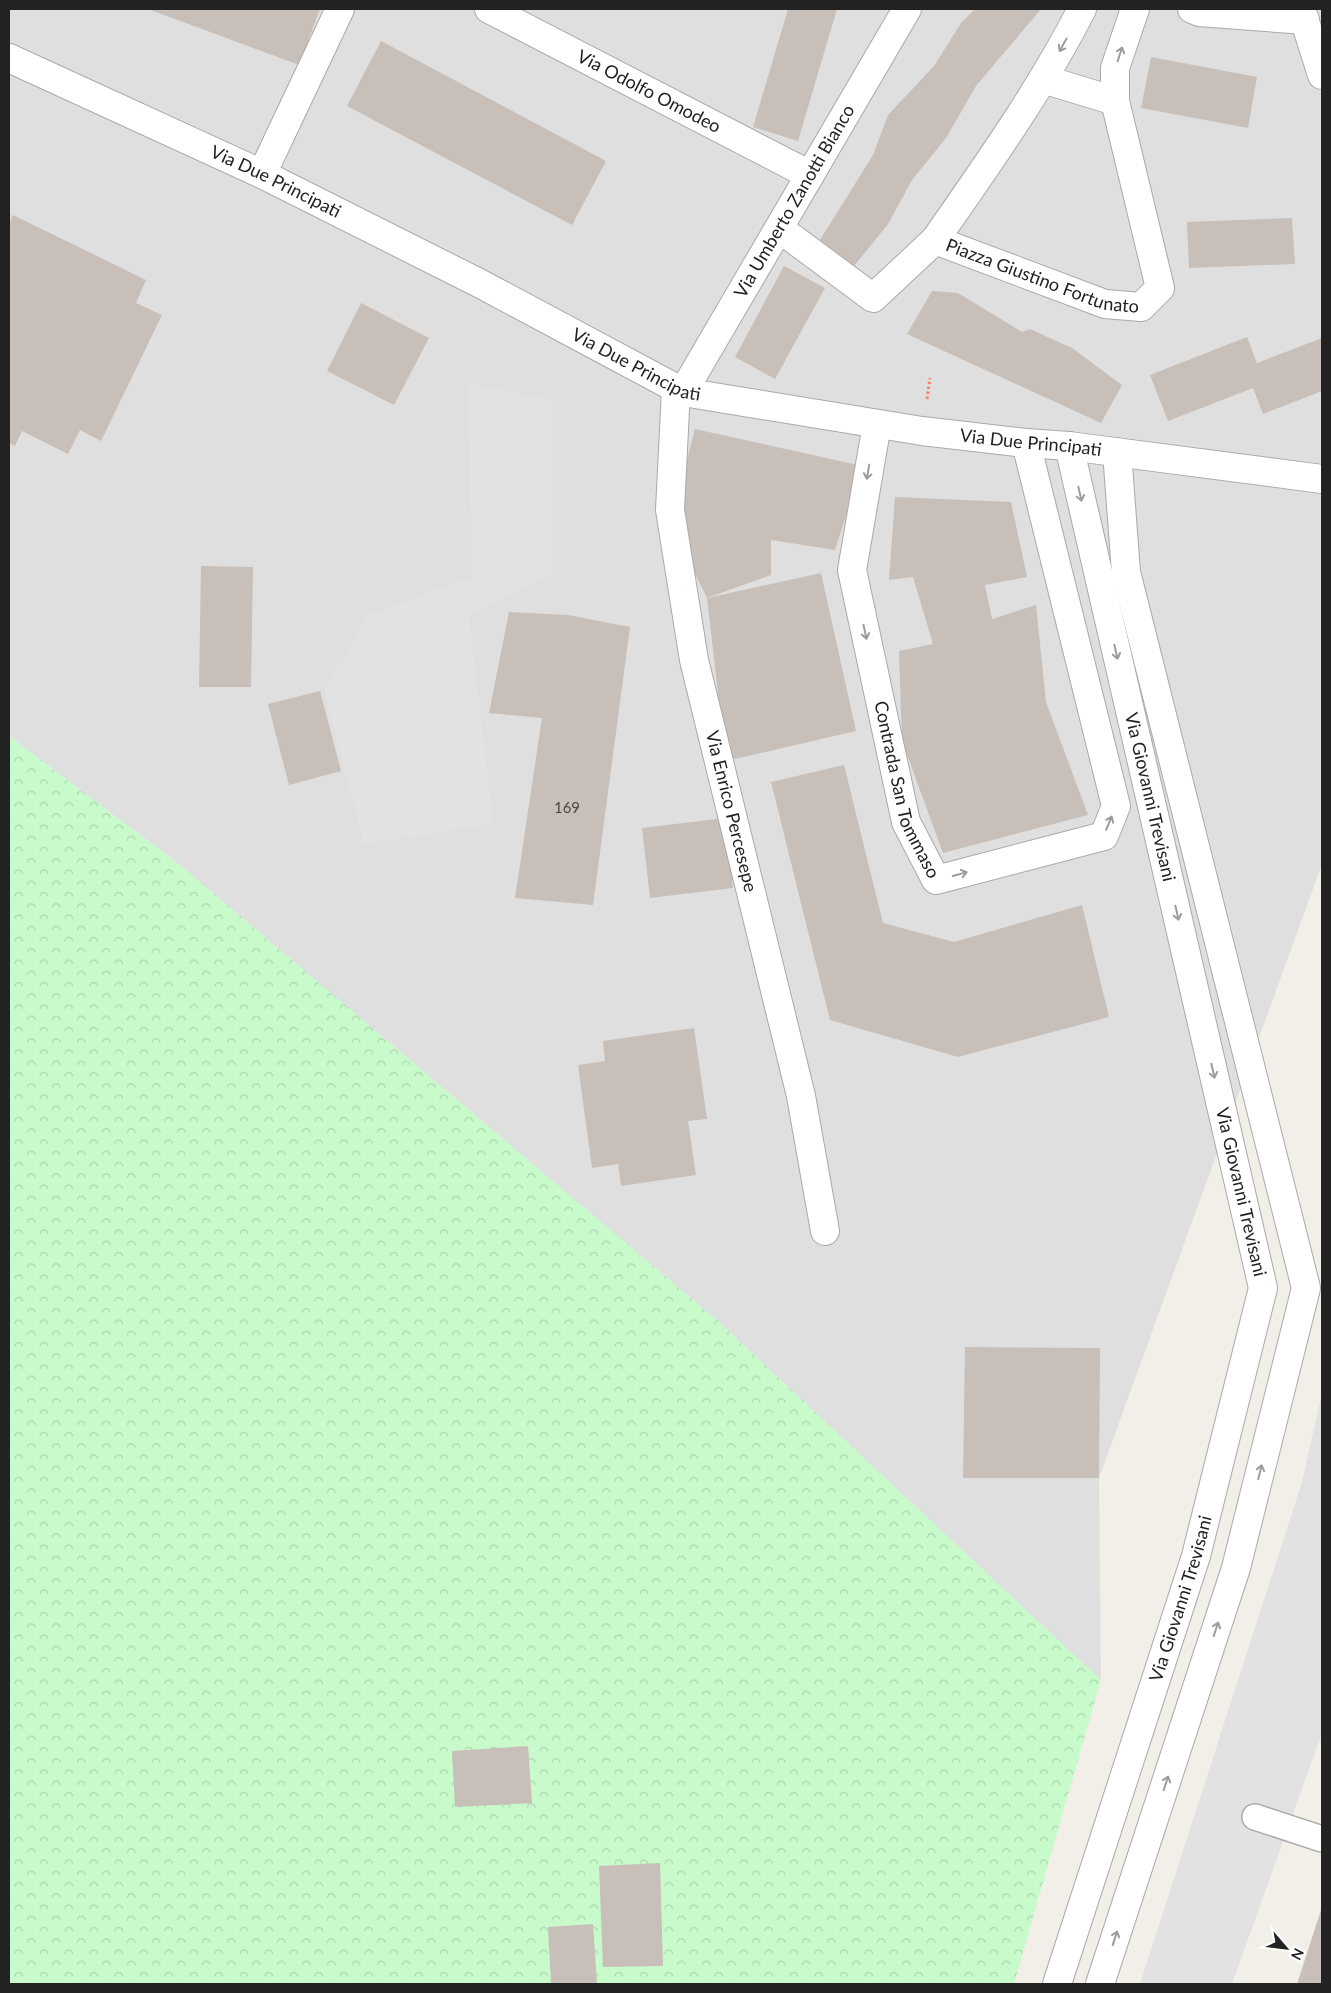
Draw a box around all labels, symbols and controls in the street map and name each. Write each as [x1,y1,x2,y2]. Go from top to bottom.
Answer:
one-way arrow [1058,37,1068,51]
street label: Via Odolfo Omodeo [574,45,725,137]
one-way arrow [1116,47,1125,62]
street label: Via Umberto Zanotti Bianco [729,100,859,301]
street label: Via Due Principati [207,140,345,222]
street label: Piazza Giustino Fortunato [943,233,1140,317]
street label: Via Due Principati [568,323,702,405]
street label: Via Due Principati [959,423,1103,460]
one-way arrow [863,464,873,480]
one-way arrow [1076,485,1085,501]
one-way arrow [861,623,870,639]
one-way arrow [1112,643,1121,659]
street label: Contrada San Tommaso [870,699,945,882]
street label: Via Giovanni Trevisani [1121,710,1181,883]
street label: Via Enrico Percesepe [702,728,763,894]
house number: 169 [554,798,580,816]
one-way arrow [1105,816,1115,831]
one-way arrow [952,868,968,878]
one-way arrow [1173,904,1182,920]
one-way arrow [1209,1062,1218,1078]
street label: Via Giovanni Trevisani [1212,1105,1272,1278]
one-way arrow [1256,1465,1265,1481]
street label: Via Giovanni Trevisani [1144,1513,1216,1684]
one-way arrow [1212,1621,1221,1637]
one-way arrow [1161,1776,1171,1792]
north arrow [1261,1923,1311,1973]
one-way arrow [1111,1930,1121,1946]
text: N [1288,1946,1308,1963]

